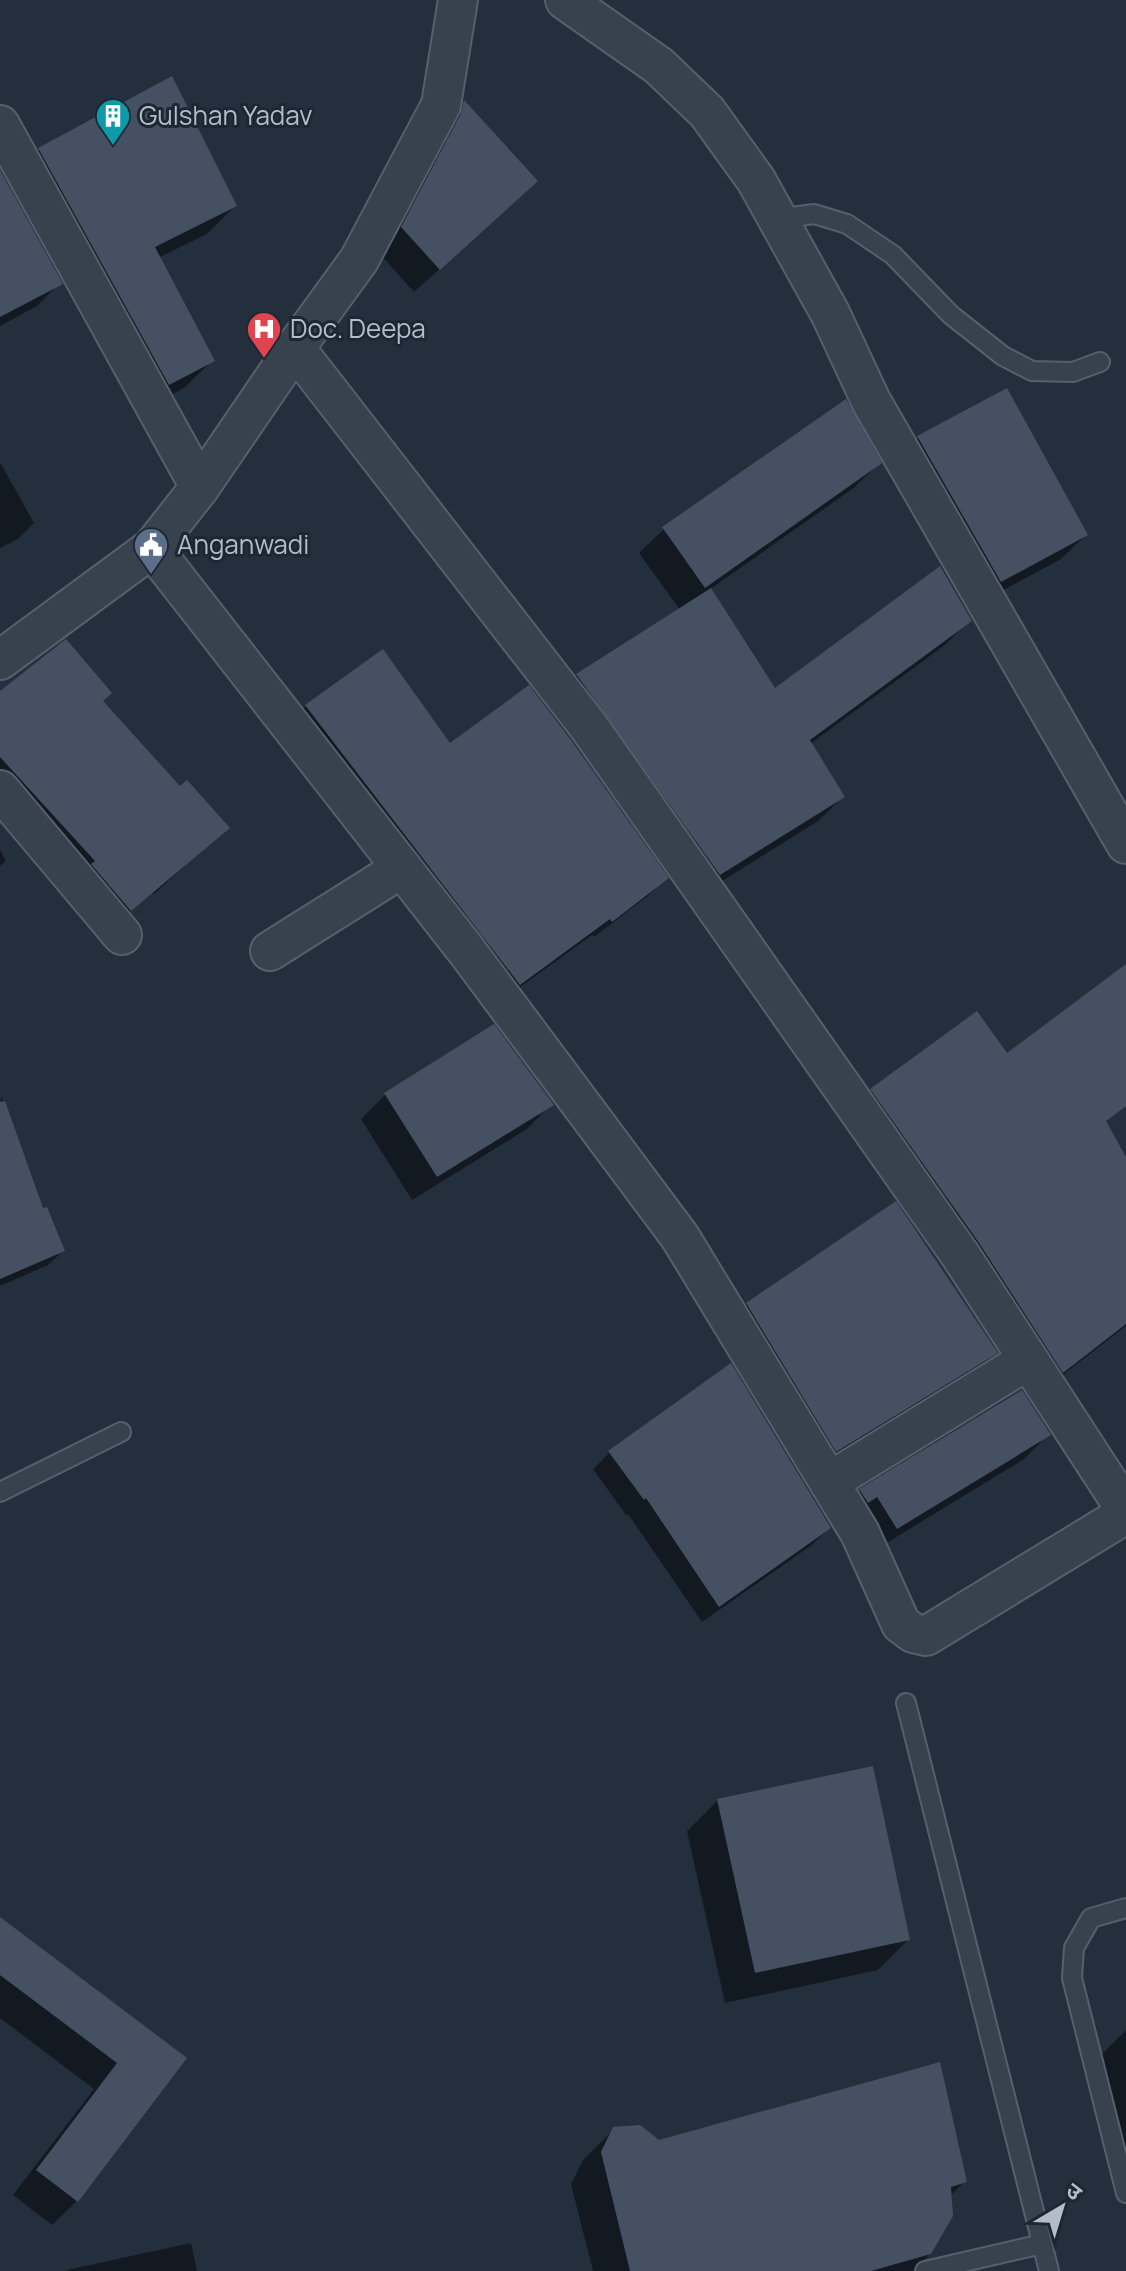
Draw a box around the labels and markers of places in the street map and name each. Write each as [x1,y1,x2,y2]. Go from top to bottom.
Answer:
building icon: Gulshan Yadav [94,97,132,147]
place label: Gulshan Yadav [139,97,312,133]
hospital icon: Doc. Deepa [245,310,283,360]
place label: Doc. Deepa [290,310,426,346]
public building icon: Anganwadi [132,526,170,576]
place label: Anganwadi [177,526,309,562]

